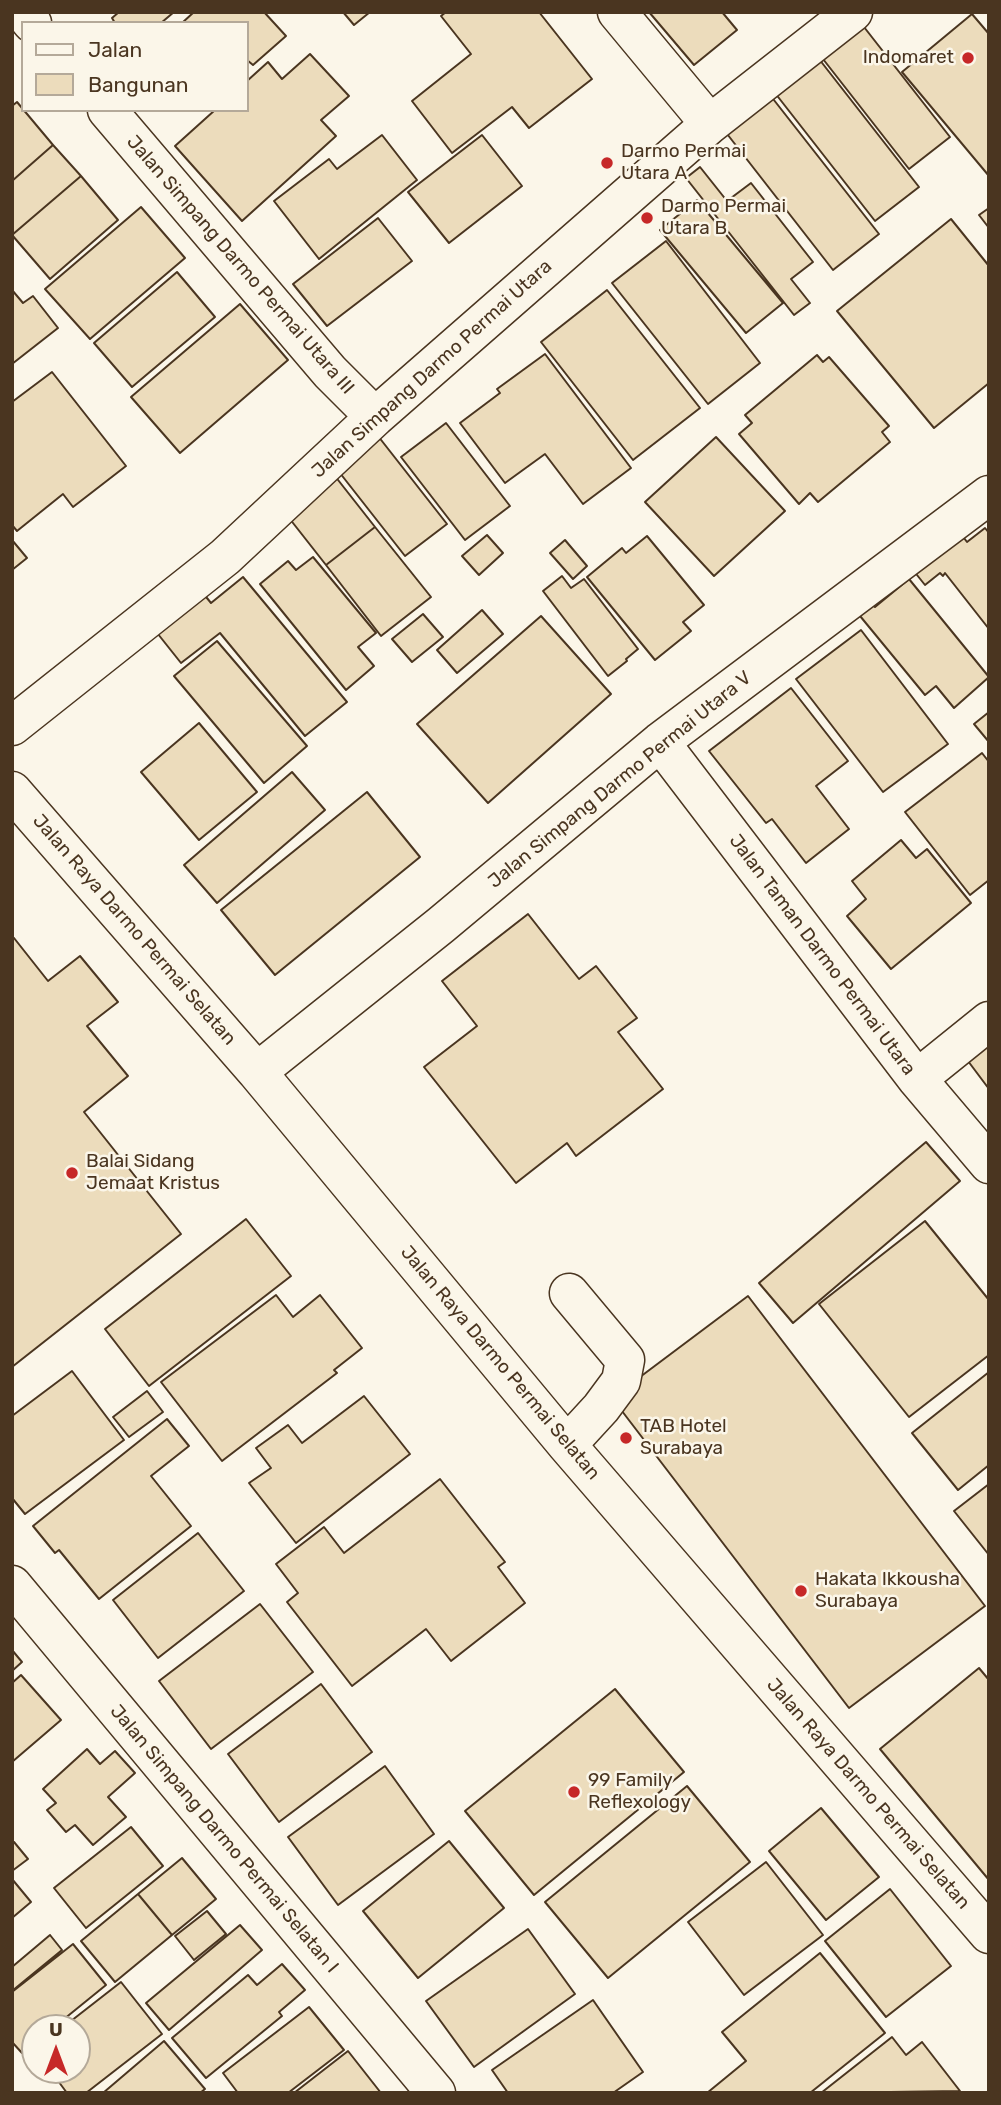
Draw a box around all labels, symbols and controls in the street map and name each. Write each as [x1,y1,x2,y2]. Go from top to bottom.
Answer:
legend [21,21,248,112]
text: Jalan [88,37,142,62]
place label: Indomaret [863,47,954,69]
marker: Indomaret [960,50,976,66]
text: Bangunan [88,72,189,97]
street label: Jalan Simpang Darmo Permai Utara III [121,131,359,399]
place label: Darmo Permai Utara A [621,141,746,185]
marker: Darmo Permai Utara A [599,155,615,171]
place label: Darmo Permai Utara B [661,196,786,240]
marker: Darmo Permai Utara B [639,210,655,226]
street label: Jalan Simpang Darmo Permai Utara [307,255,557,483]
street label: Jalan Simpang Darmo Permai Utara V [484,667,756,893]
street label: Jalan Raya Darmo Permai Selatan [28,810,240,1050]
street label: Jalan Taman Darmo Permai Utara [724,830,920,1080]
place label: Balai Sidang Jemaat Kristus [86,1151,220,1195]
marker: Balai Sidang Jemaat Kristus [64,1165,80,1181]
street label: Jalan Raya Darmo Permai Selatan [395,1241,605,1485]
place label: TAB Hotel Surabaya [640,1416,727,1460]
marker: TAB Hotel Surabaya [618,1430,634,1446]
place label: Hakata Ikkousha Surabaya [815,1569,960,1613]
marker: Hakata Ikkousha Surabaya [793,1583,809,1599]
street label: Jalan Raya Darmo Permai Selatan [762,1674,974,1914]
street label: Jalan Simpang Darmo Permai Selatan I [105,1700,343,1978]
place label: 99 Family Reflexology [588,1770,691,1814]
marker: 99 Family Reflexology [566,1784,582,1800]
north arrow [21,2014,91,2084]
text: U [49,2018,63,2041]

